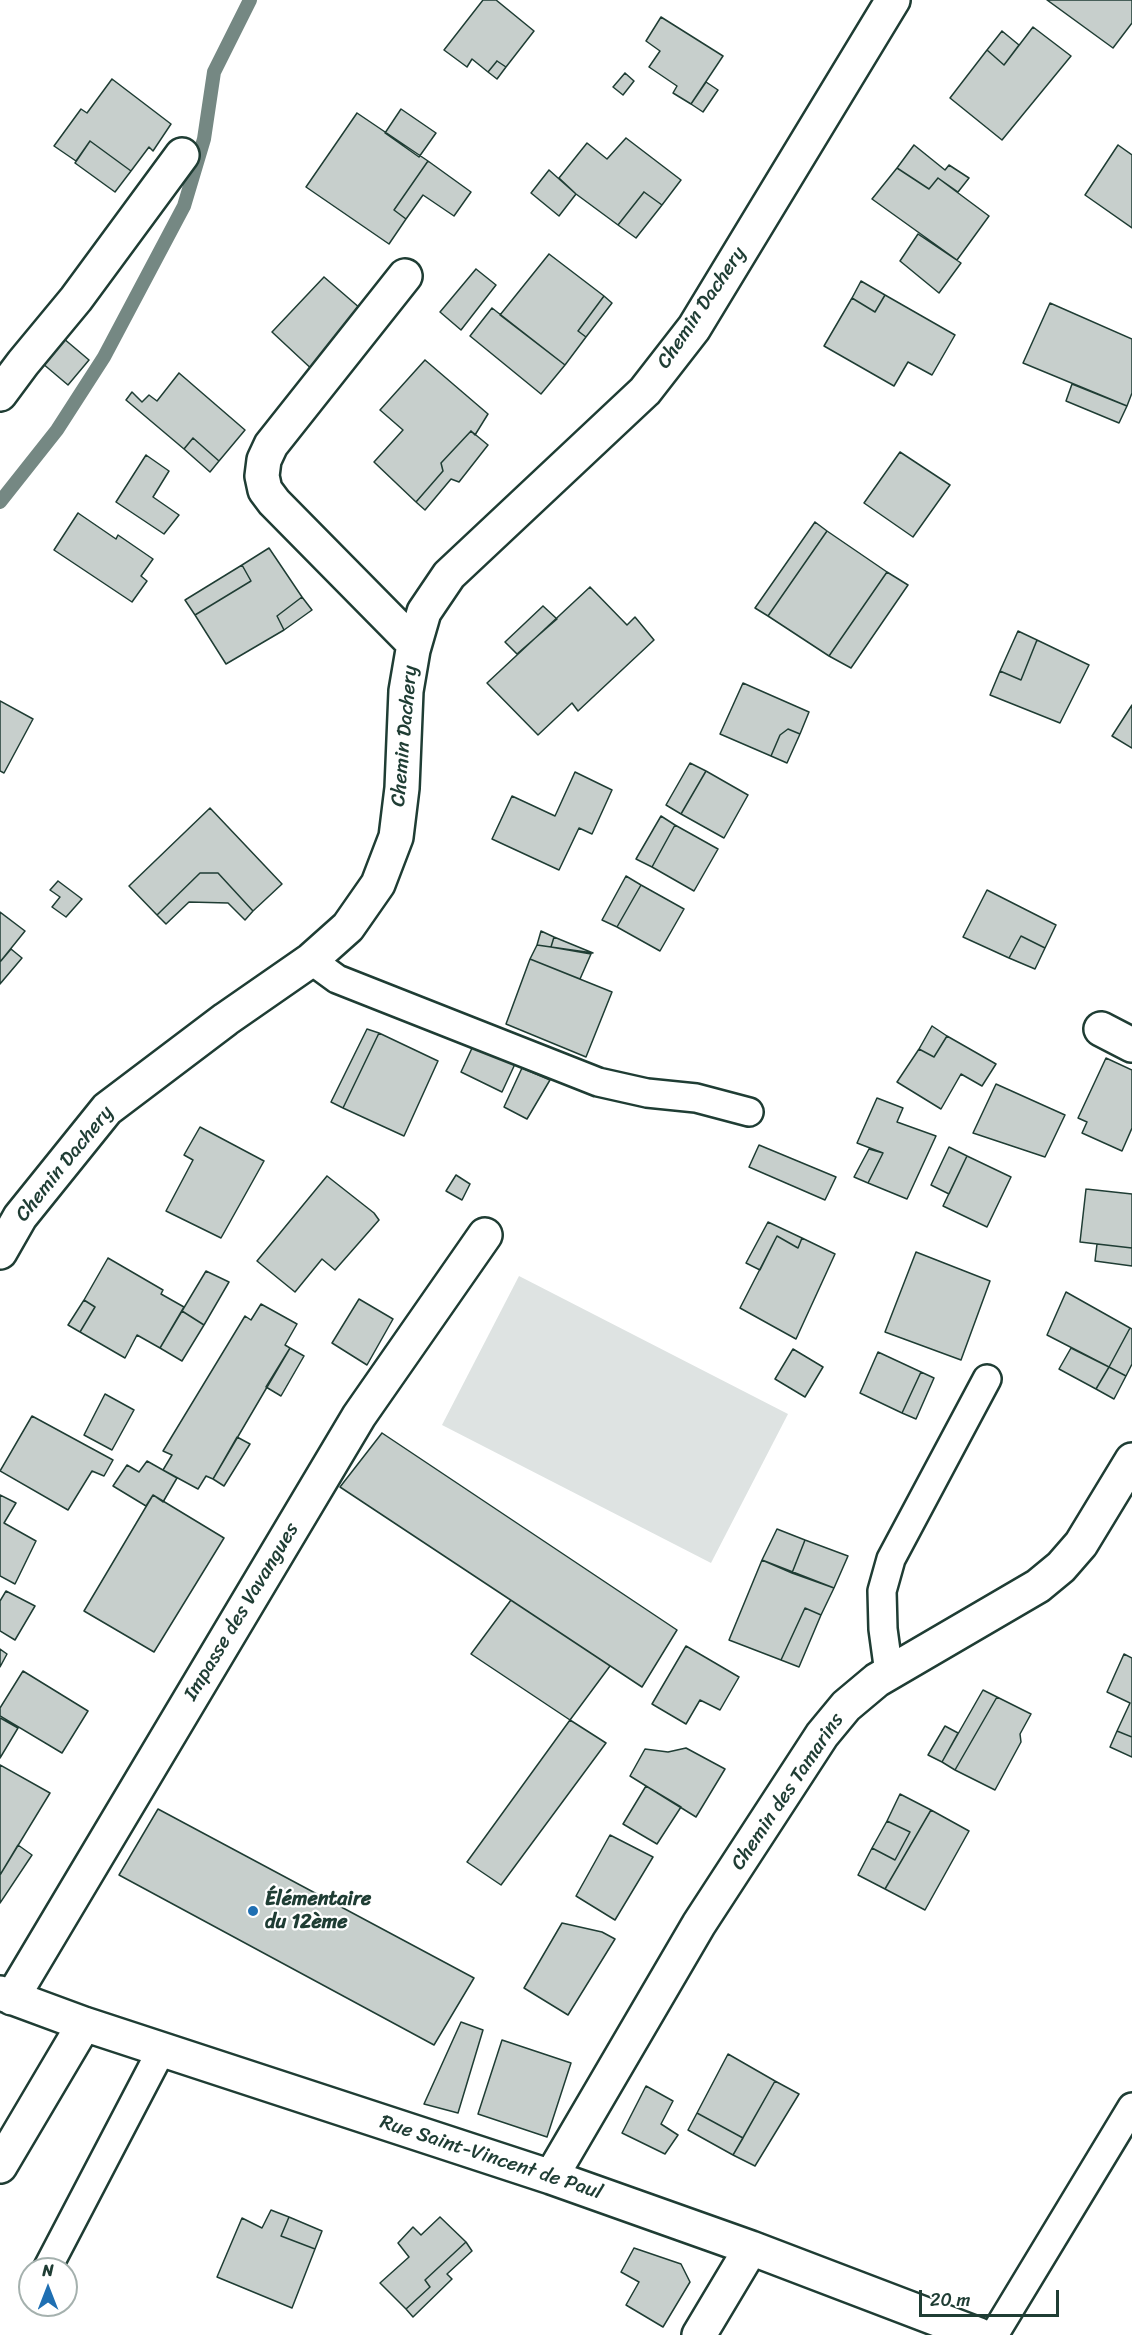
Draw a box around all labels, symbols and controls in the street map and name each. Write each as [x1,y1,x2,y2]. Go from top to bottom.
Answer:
street label: Chemin Dachery [652,243,752,373]
street label: Chemin Dachery [387,664,423,808]
street label: Chemin Dachery [11,1101,119,1227]
street label: Impasse des Vavangues [179,1519,305,1705]
street label: Chemin des Tamarins [727,1709,849,1875]
place label: Élémentaire du 12ème [265,1888,371,1935]
marker: Élémentaire du 12ème [246,1904,260,1918]
street label: Rue Saint-Vincent de Paul [377,2111,605,2205]
text: N [42,2256,54,2285]
north arrow [18,2257,78,2317]
scale bar [922,2278,1062,2316]
text: 20 m [930,2284,970,2316]

